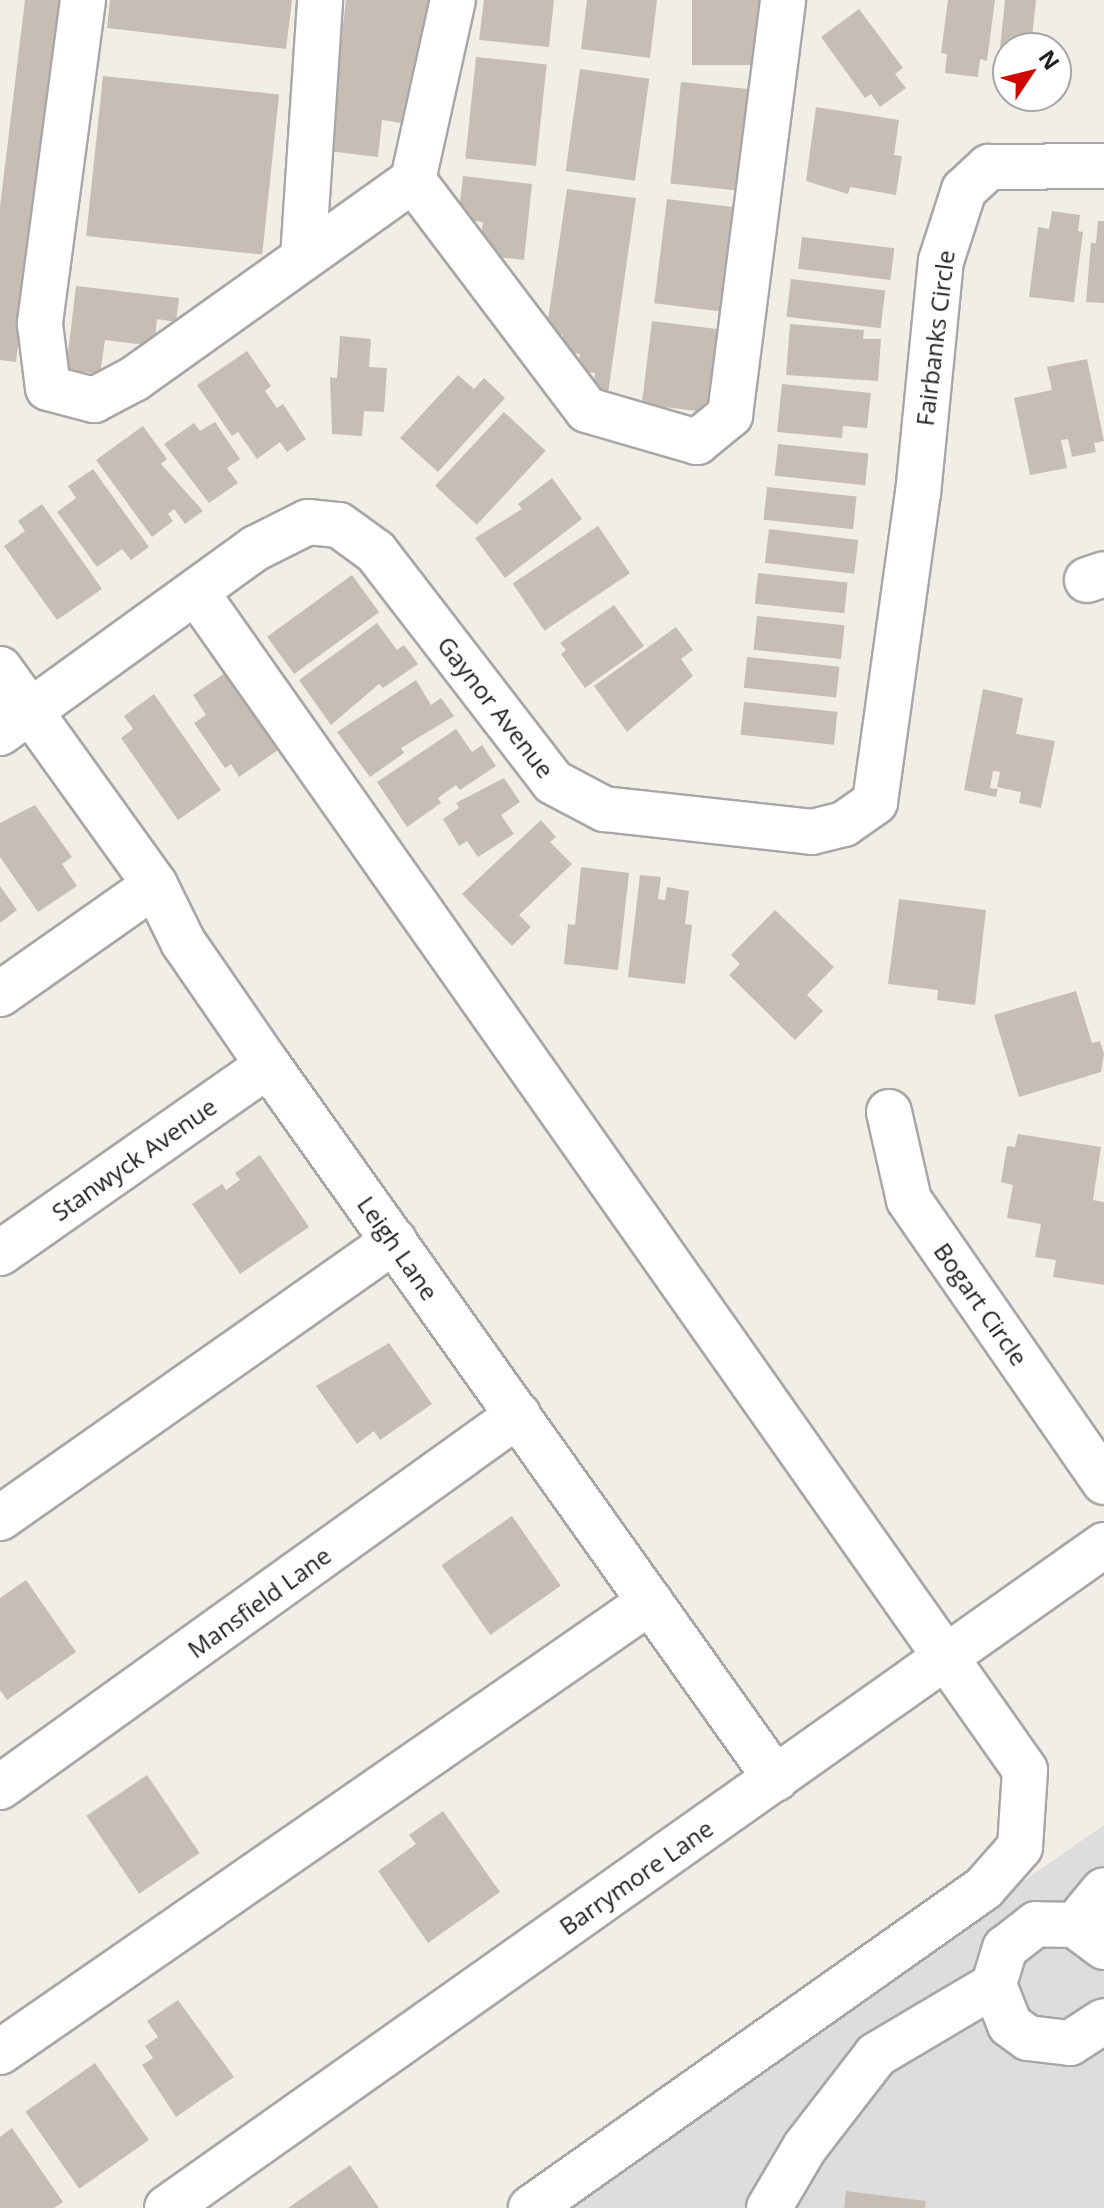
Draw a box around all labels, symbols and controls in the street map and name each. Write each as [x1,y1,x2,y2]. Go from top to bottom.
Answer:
north arrow [992,32,1072,112]
text: N [1033,43,1067,75]
street label: Fairbanks Circle [910,249,960,427]
street label: Gaynor Avenue [432,631,560,783]
street label: Stanwyck Avenue [46,1091,222,1227]
street label: Leigh Lane [352,1191,444,1305]
street label: Bogart Circle [928,1237,1034,1371]
street label: Mansfield Lane [182,1540,336,1664]
street label: Barrymore Lane [554,1813,718,1941]

